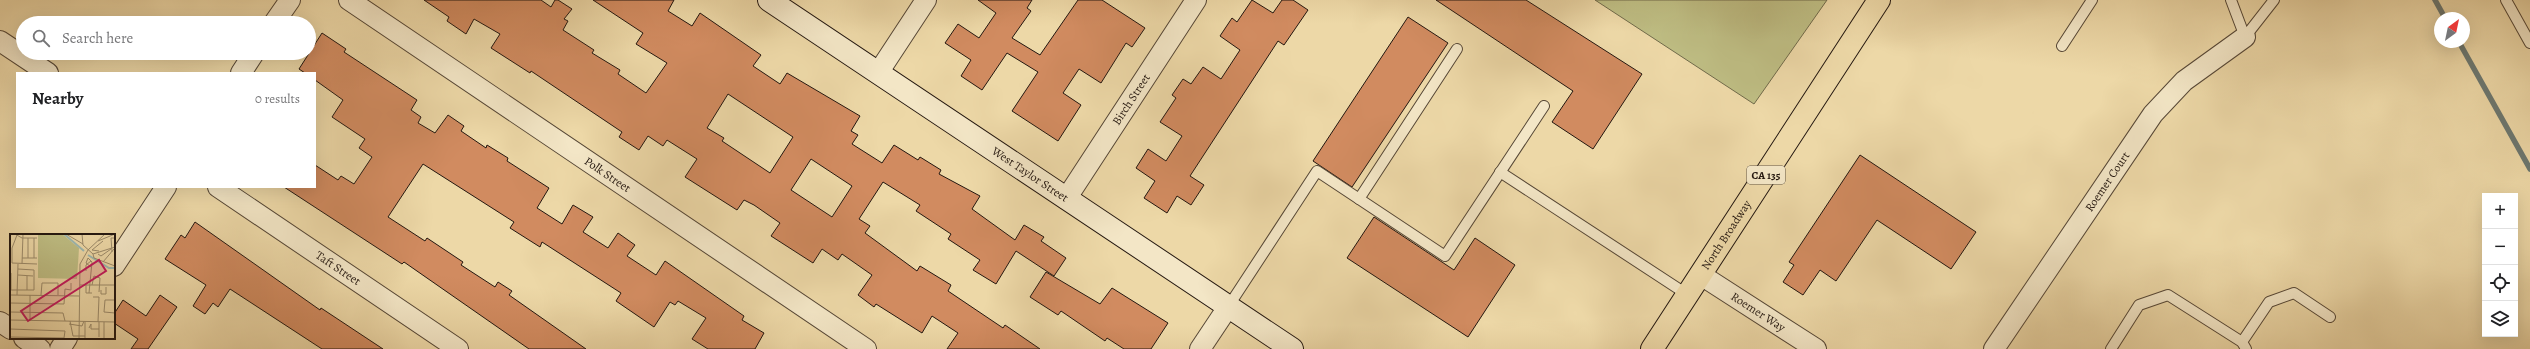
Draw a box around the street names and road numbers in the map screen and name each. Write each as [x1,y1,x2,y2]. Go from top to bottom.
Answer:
street label: Birch Street [1108,71,1154,128]
street label: West Taylor Street [988,142,1072,206]
street label: Roemer Court [2081,149,2133,215]
street label: Polk Street [581,153,634,196]
road number: CA 135 [1747,166,1785,184]
street label: North Broadway [1698,196,1755,273]
street label: Taft Street [312,247,364,289]
street label: Roemer Way [1728,288,1789,336]

